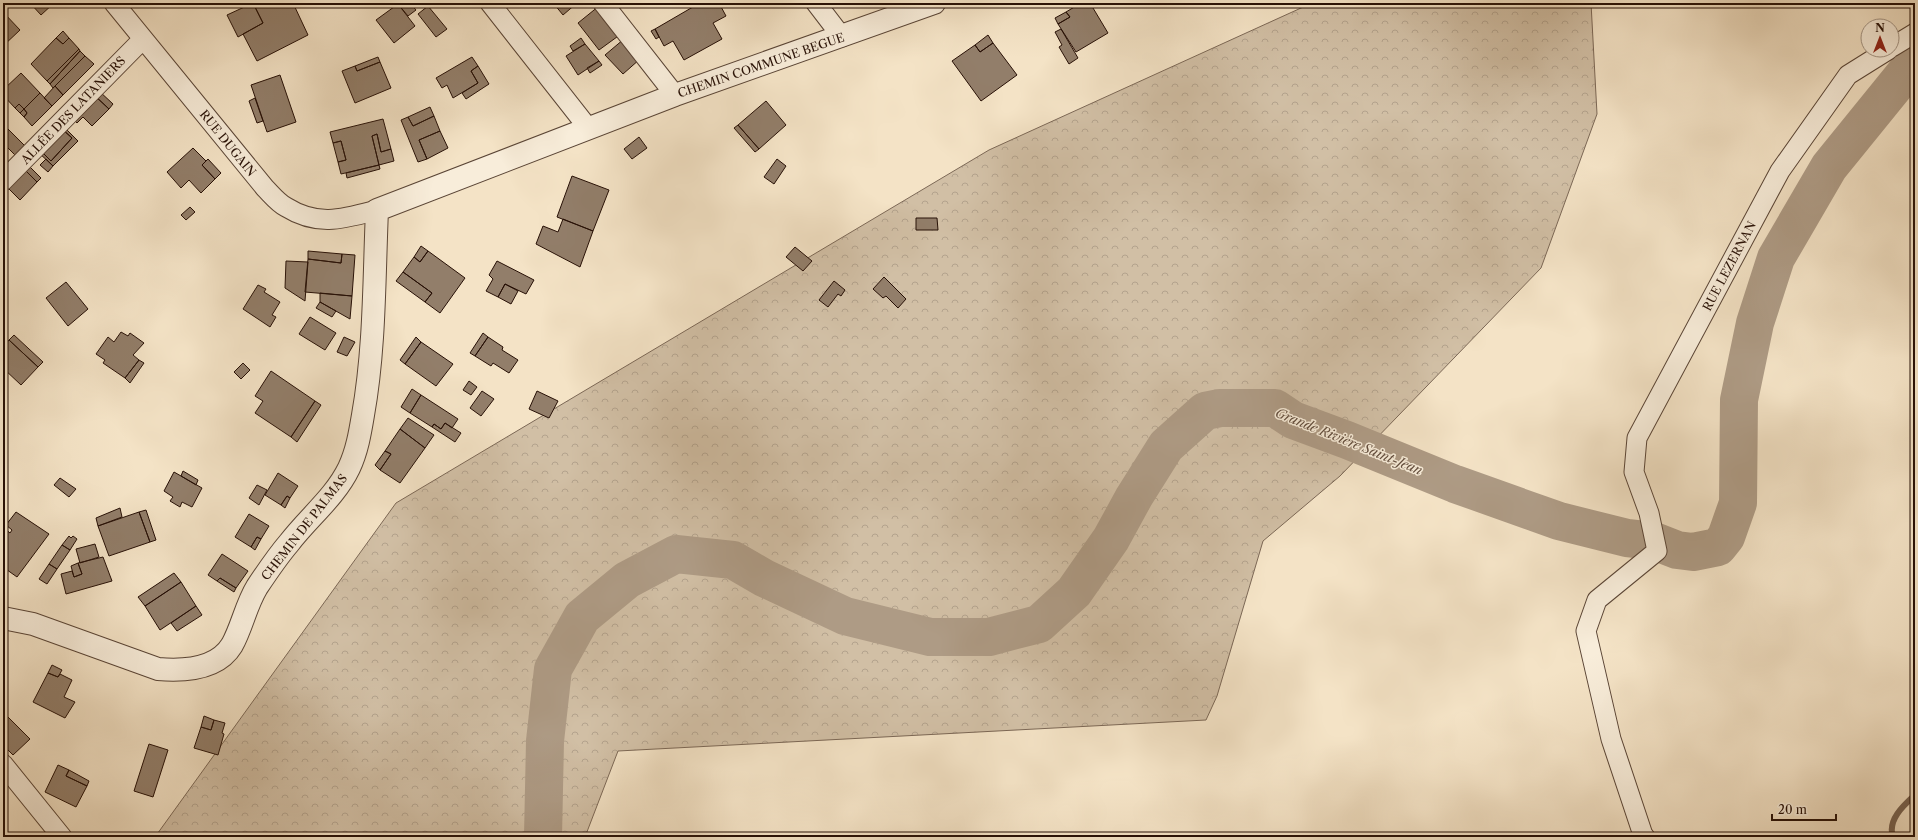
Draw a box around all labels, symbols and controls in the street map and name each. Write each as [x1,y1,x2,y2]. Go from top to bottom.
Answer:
north arrow [1860,18,1900,58]
text: N [1875,21,1885,35]
street label: CHEMIN COMMUNE BEGUE [676,29,846,101]
street label: ALLÉE DES LATANIERS [16,52,128,168]
street label: RUE DUGAIN [197,107,259,179]
street label: RUE LEZERNAN [1699,219,1759,313]
water label: Grande Rivière Saint-Jean [1273,404,1425,478]
street label: CHEMIN DE PALMAS [258,471,350,583]
scale bar [1772,796,1836,822]
text: 20 m [1778,802,1807,817]

